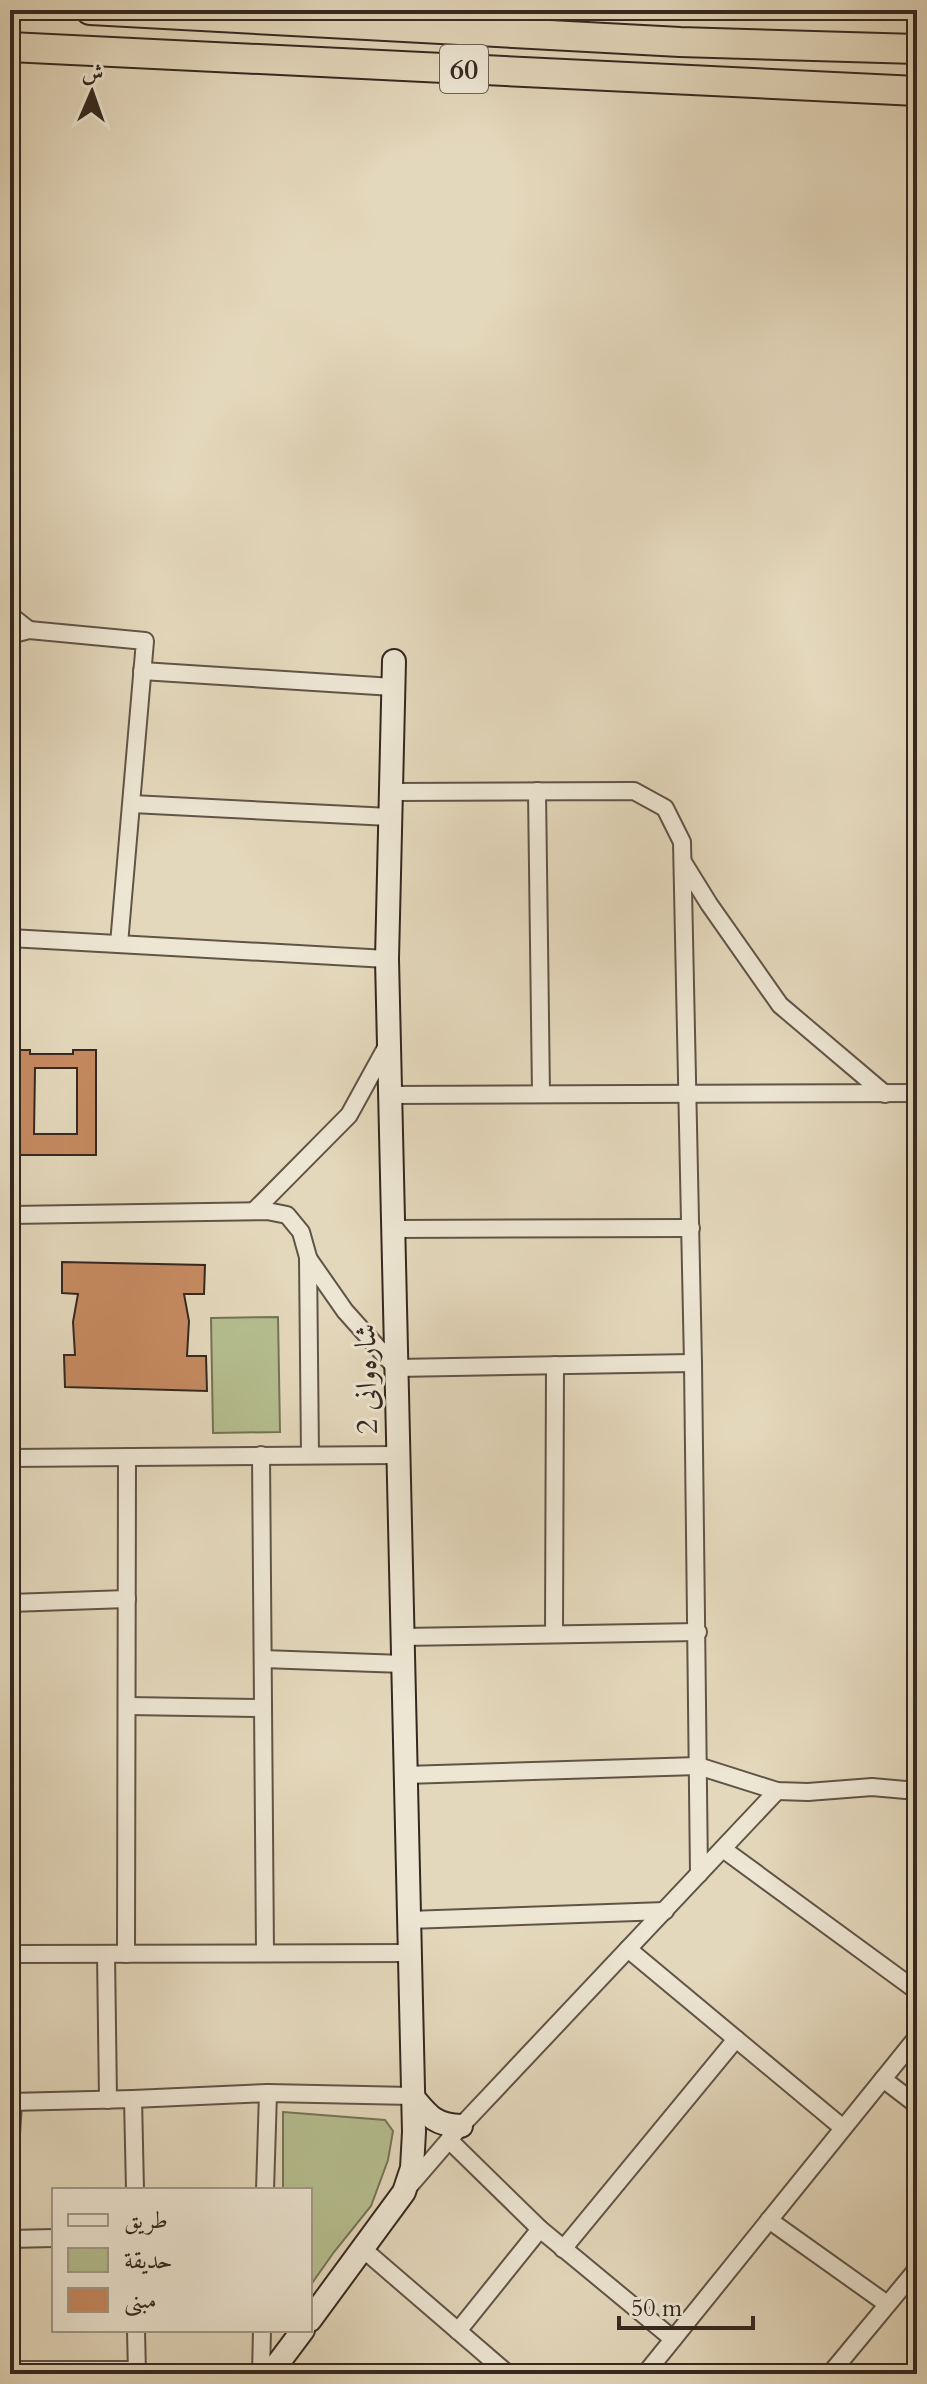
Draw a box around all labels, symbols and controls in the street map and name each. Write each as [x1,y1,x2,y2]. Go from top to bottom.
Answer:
road number: 60 [440,45,488,93]
north arrow [52,52,132,132]
text: ش [81,58,104,88]
street label: شارەوانی 2 [345,1323,388,1435]
legend [52,2188,312,2332]
text: طريق [124,2204,168,2237]
text: حديقة [124,2244,173,2277]
scale bar [619,2280,753,2330]
text: مبنى [124,2284,157,2317]
text: 50 m [631,2292,683,2325]

